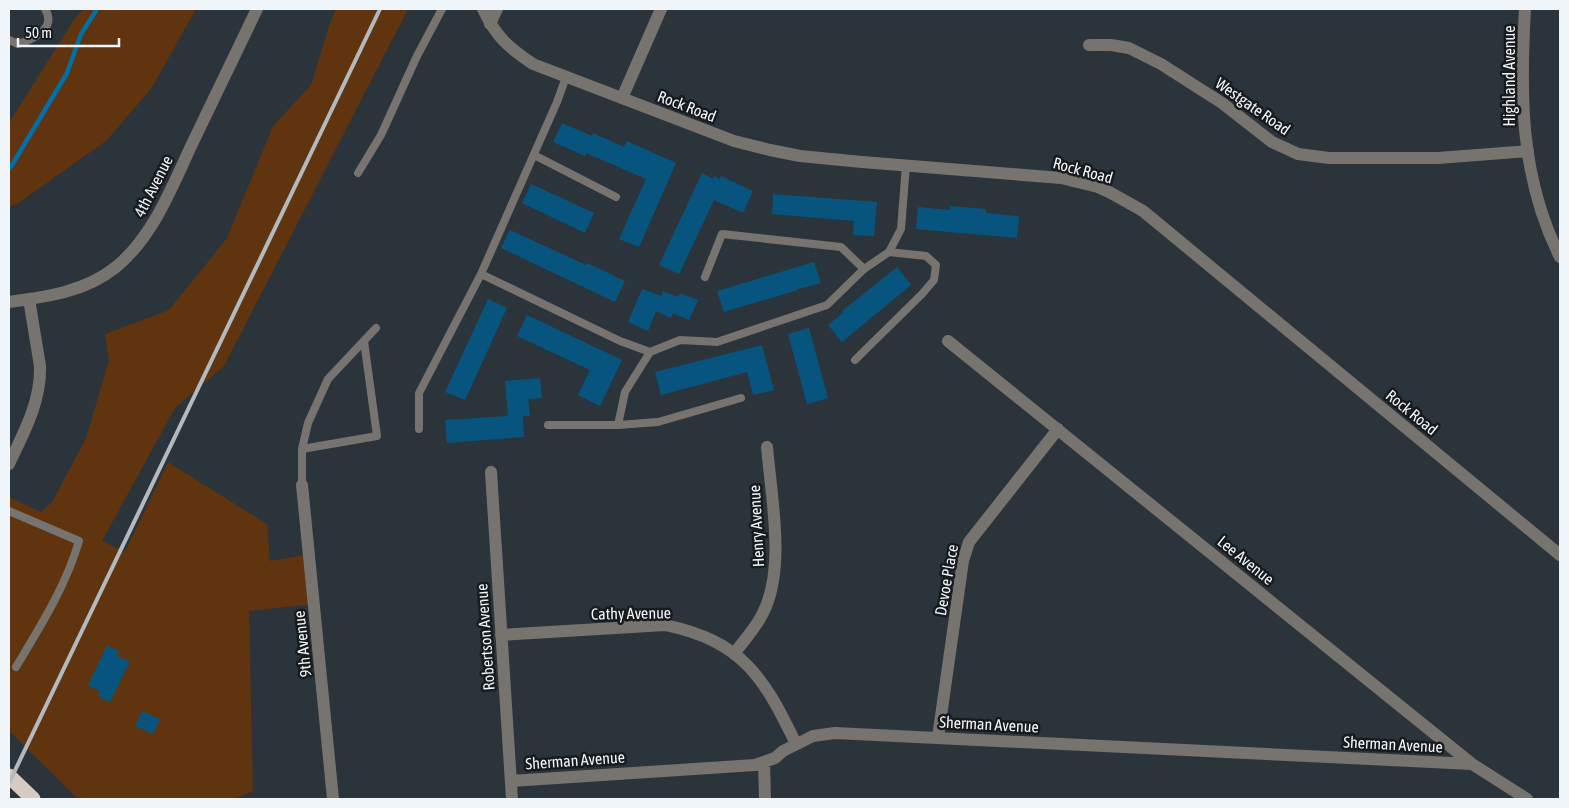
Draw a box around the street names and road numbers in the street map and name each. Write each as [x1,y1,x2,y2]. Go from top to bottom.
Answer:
street label: Highland Avenue [1500,25,1519,127]
street label: Westgate Road [1212,74,1294,139]
street label: Rock Road [655,87,719,125]
street label: 4th Avenue [130,152,176,220]
street label: Rock Road [1051,153,1115,187]
street label: Rock Road [1383,386,1441,438]
street label: Henry Avenue [745,484,768,567]
street label: Lee Avenue [1214,532,1278,588]
street label: Devoe Place [931,543,961,617]
street label: Robertson Avenue [472,583,498,691]
street label: Cathy Avenue [591,603,671,624]
street label: 9th Avenue [290,610,314,678]
street label: Sherman Avenue [939,712,1039,736]
street label: Sherman Avenue [1343,732,1443,756]
street label: Sherman Avenue [525,748,625,772]

